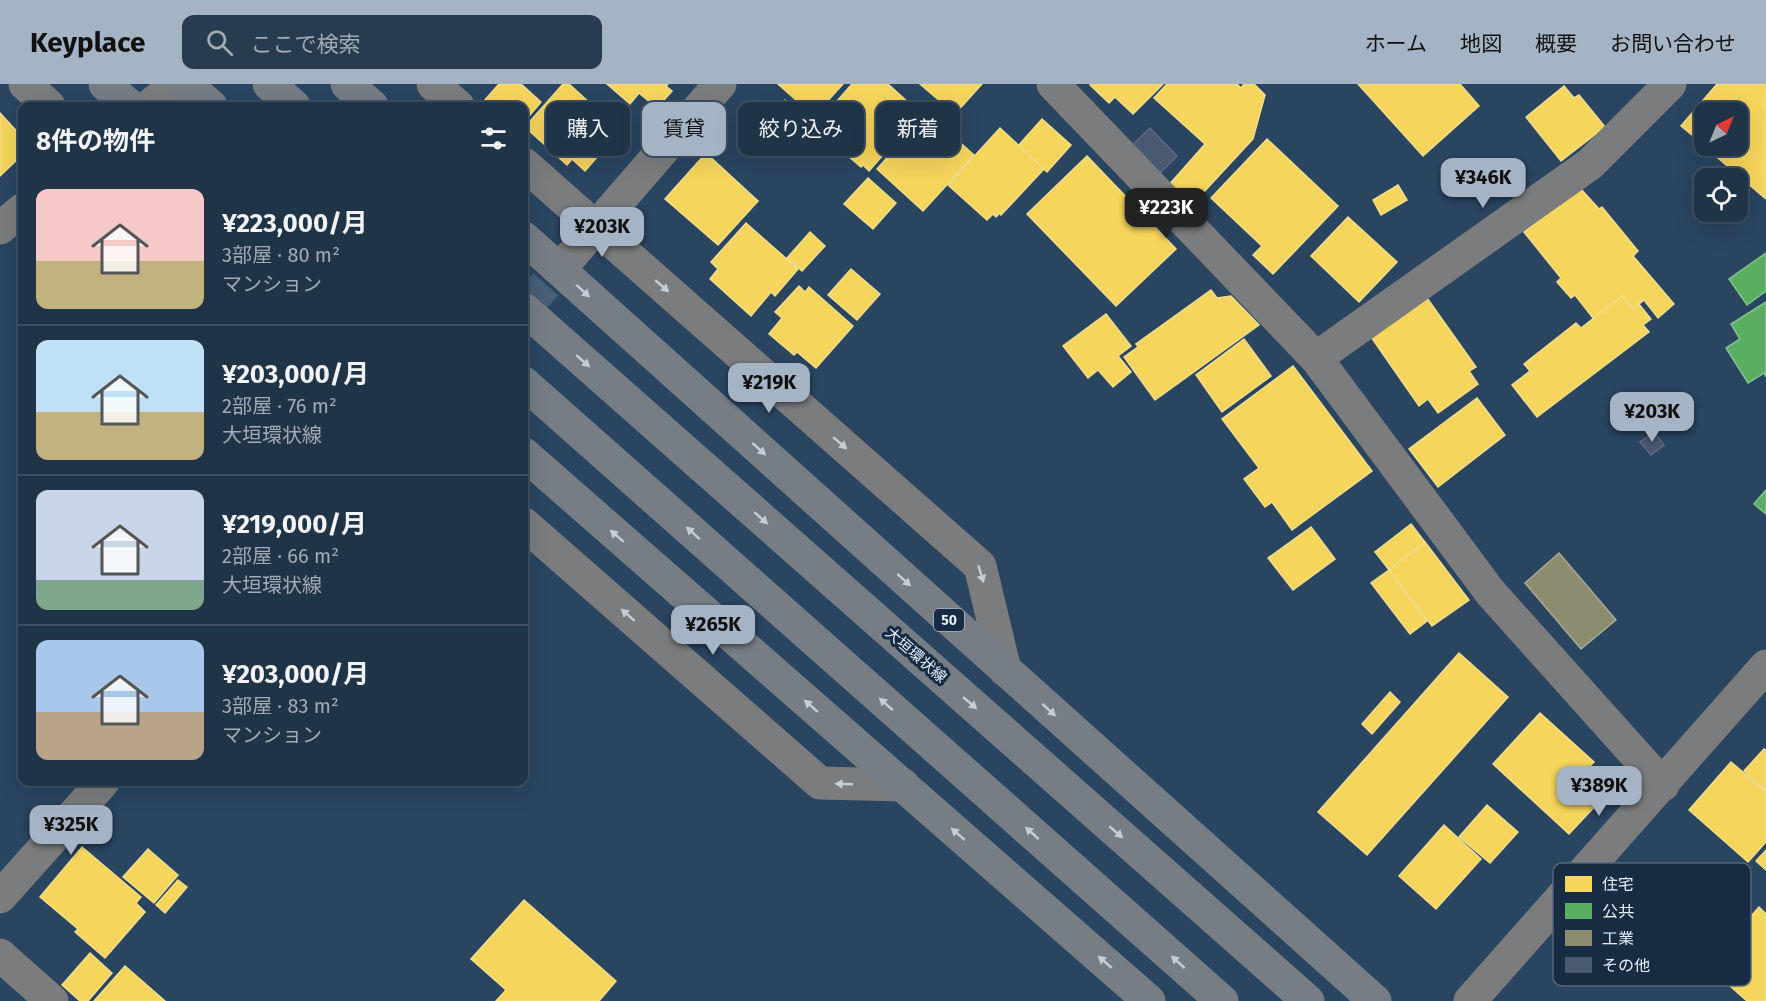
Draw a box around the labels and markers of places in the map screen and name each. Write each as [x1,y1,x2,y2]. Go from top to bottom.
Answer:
pin: ¥346K [1441,158,1525,209]
pin: ¥223K [1124,188,1208,239]
pin: ¥203K [560,207,644,258]
pin: ¥219K [727,363,811,414]
pin: ¥203K [1610,392,1694,443]
pin: ¥265K [671,605,755,656]
pin: ¥389K [1557,766,1641,817]
pin: ¥325K [29,805,113,856]

